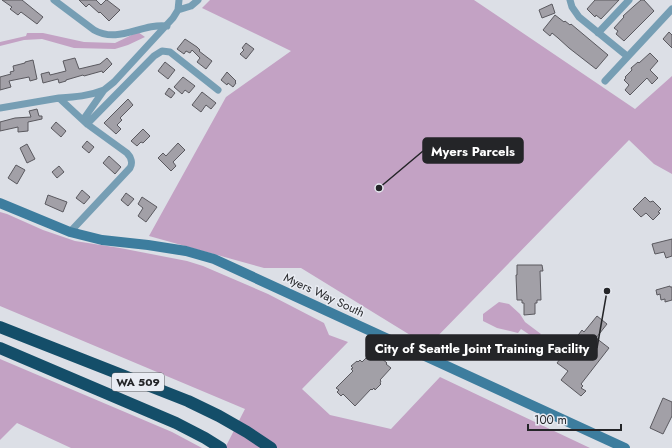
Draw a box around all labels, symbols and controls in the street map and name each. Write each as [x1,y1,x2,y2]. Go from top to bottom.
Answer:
callout: Myers Parcels [423,138,523,163]
text: Myers Parcels [431,142,515,161]
street label: Myers Way South [281,268,367,322]
callout: City of Seattle Joint Training Facility [366,335,597,360]
text: City of Seattle Joint Training Facility [375,339,590,358]
road number: WA 509 [112,373,164,391]
scale bar [528,406,621,432]
text: 100 m [534,411,567,429]

